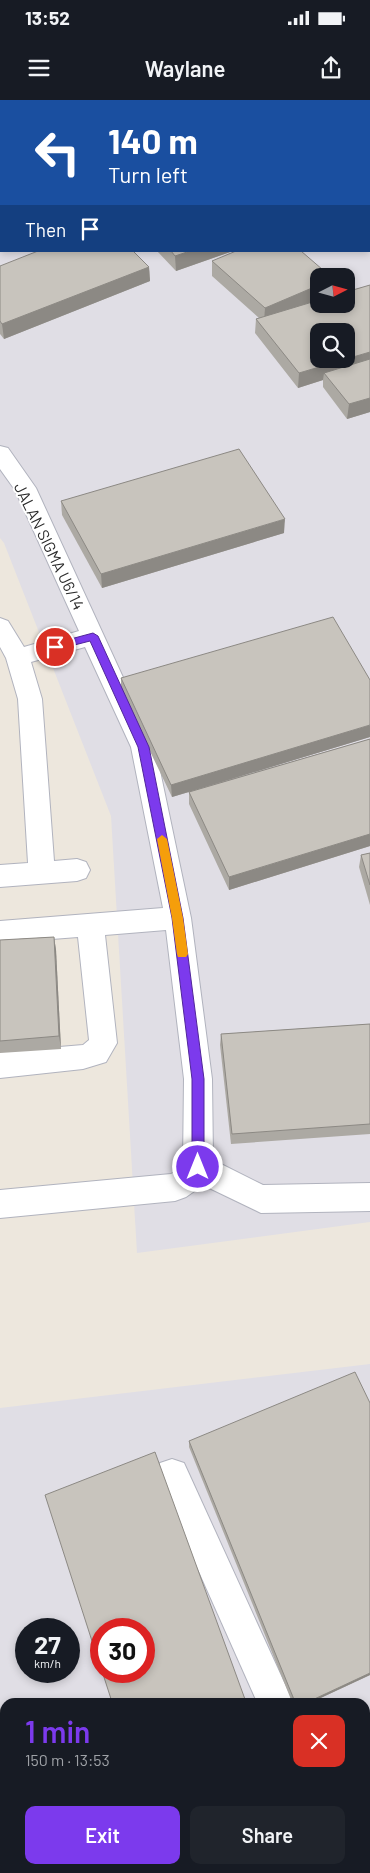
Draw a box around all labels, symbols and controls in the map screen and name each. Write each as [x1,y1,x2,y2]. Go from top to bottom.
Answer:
text: 13:52 [25,6,70,29]
icon: menu [25,54,53,82]
icon: share [317,54,345,82]
text: Waylane [145,55,225,81]
text: 140 m [108,119,198,161]
icon: left [25,120,90,185]
text: Turn left [108,161,188,187]
icon: arrive [76,215,104,243]
text: Then [25,218,66,241]
north arrow [310,268,355,312]
map controls [310,268,355,368]
button: search [310,323,355,368]
street label: JALAN SIGMA U6/14 [11,479,89,613]
pin [34,626,76,668]
icon: arrive [41,633,69,661]
position arrow [171,1140,223,1192]
speed limit sign: 30 [90,1618,155,1683]
text: 27 [34,1629,61,1659]
text: km/h [34,1656,61,1670]
text: 1 min [25,1713,90,1749]
button: close [293,1715,345,1767]
text: 150 m · 13:53 [25,1750,110,1769]
button: Exit [25,1806,180,1864]
button: Share [190,1806,345,1864]

